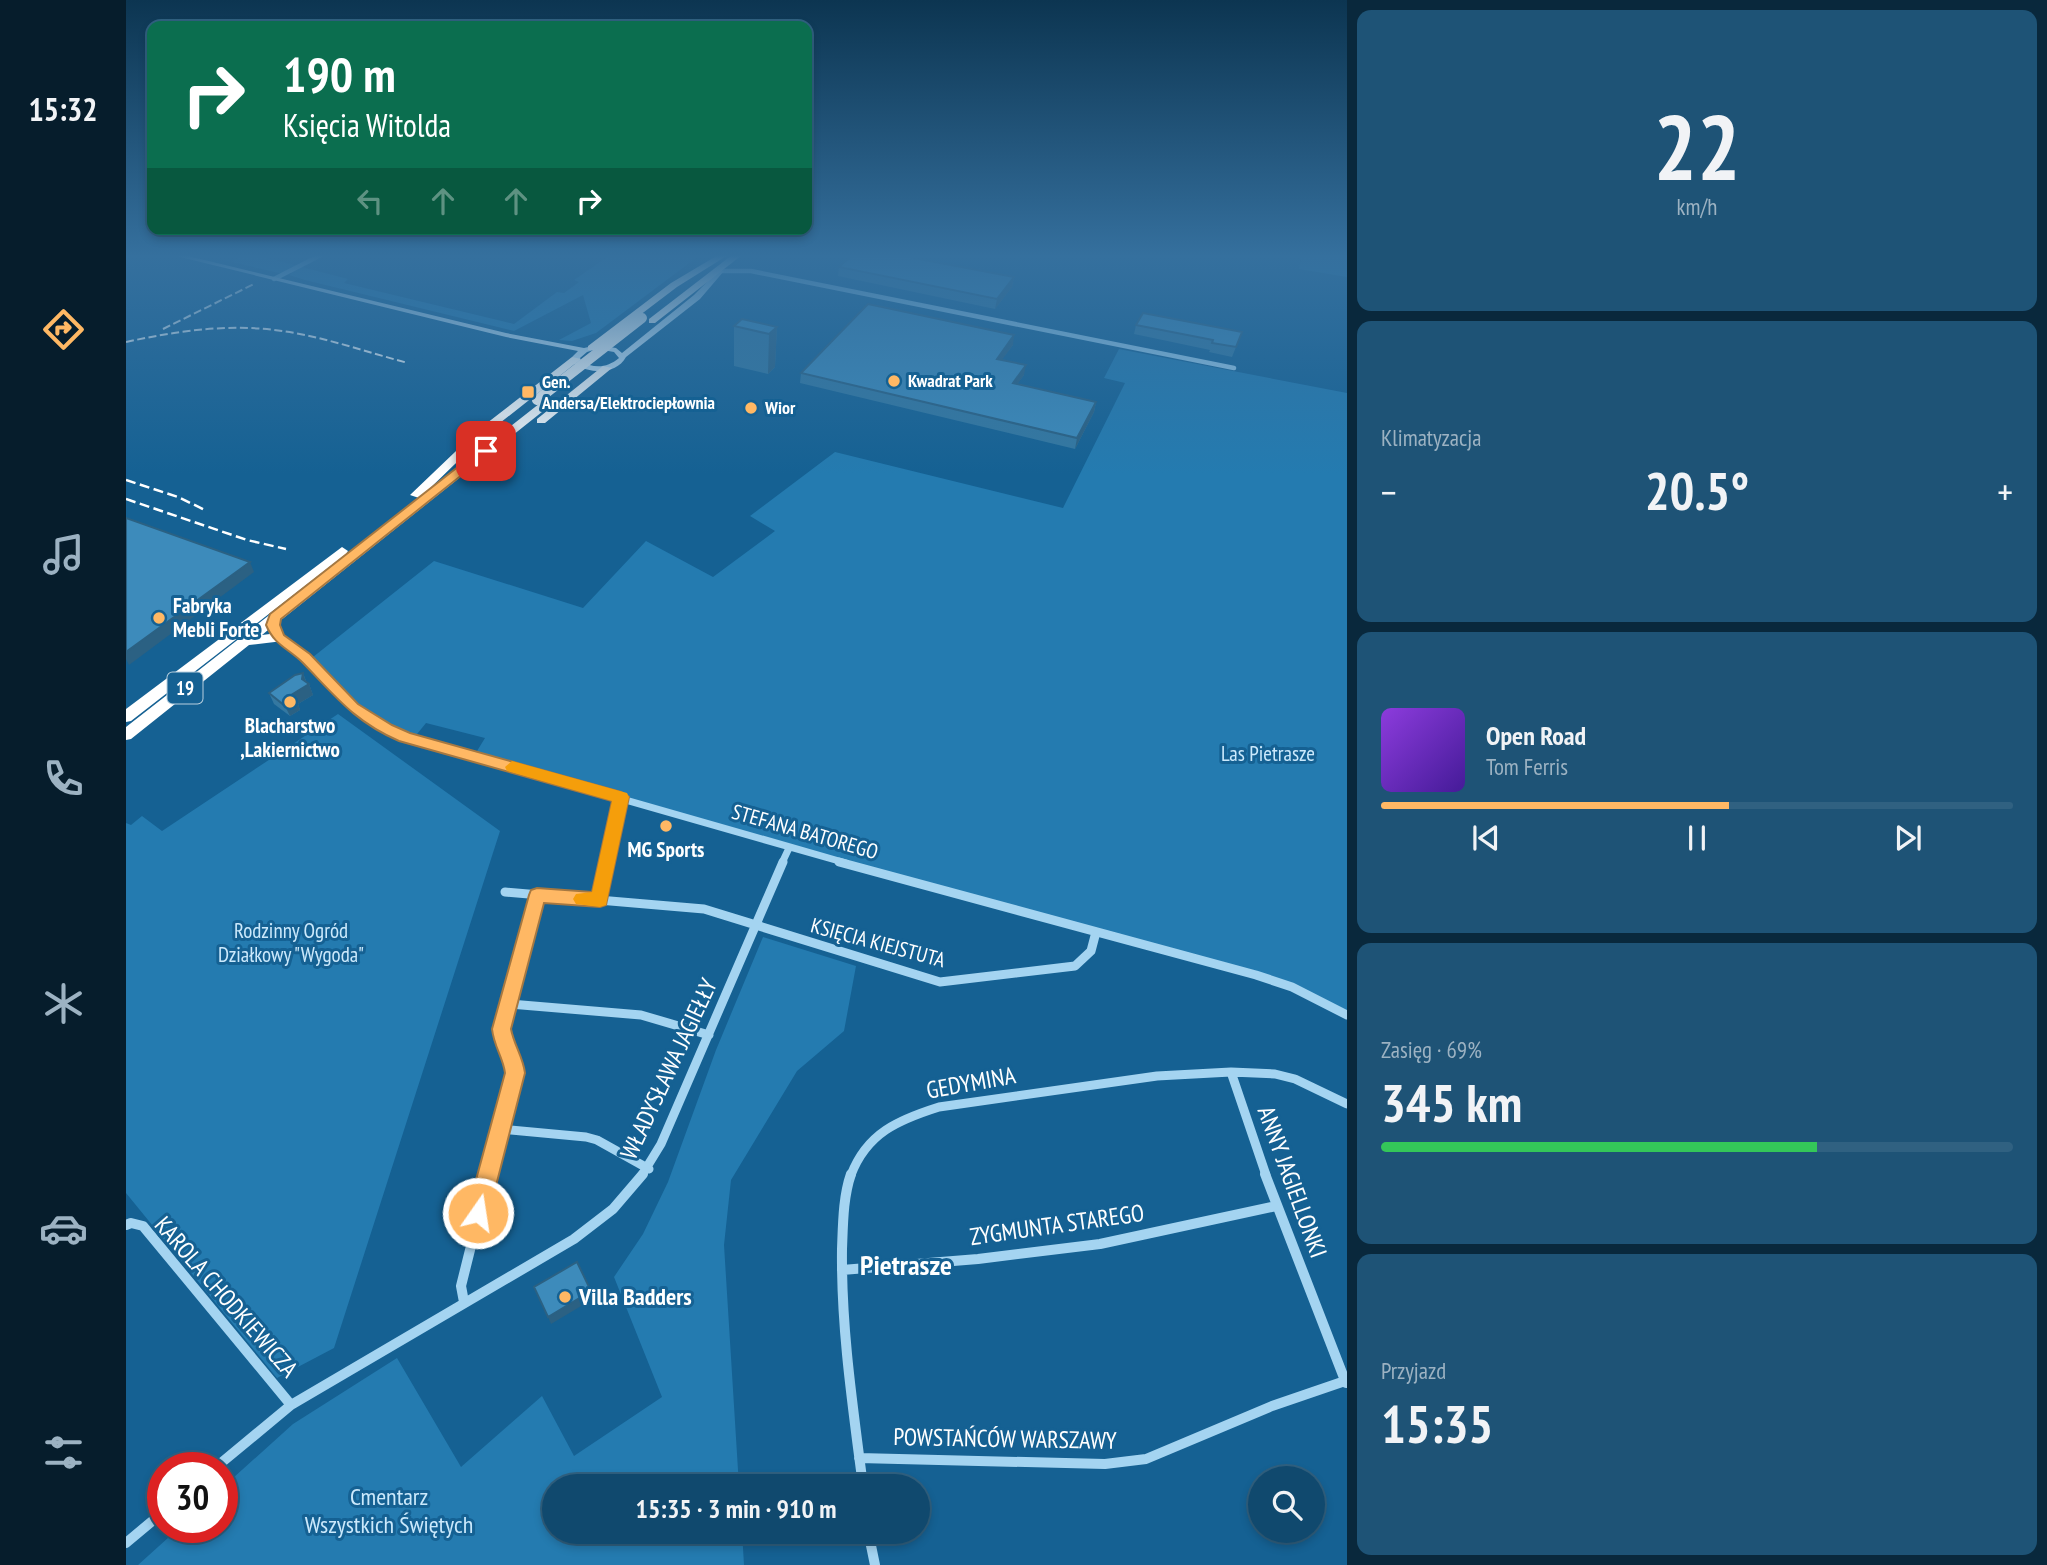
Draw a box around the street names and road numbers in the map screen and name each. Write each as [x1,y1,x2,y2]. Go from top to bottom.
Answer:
road number: 19 [168,673,202,704]
street label: STEFANA BATOREGO [729,798,881,865]
street label: KSIĘCIA KIEJSTUTA [808,912,948,973]
street label: WŁADYSŁAWA JAGIEŁŁY [613,973,724,1164]
street label: GEDYMINA [924,1059,1019,1106]
street label: ANNY JAGIELLONKI [1251,1102,1334,1262]
street label: ZYGMUNTA STAREGO [968,1197,1146,1252]
street label: KAROLA CHODKIEWICZA [148,1210,305,1384]
street label: POWSTAŃCÓW WARSZAWY [893,1421,1117,1456]

